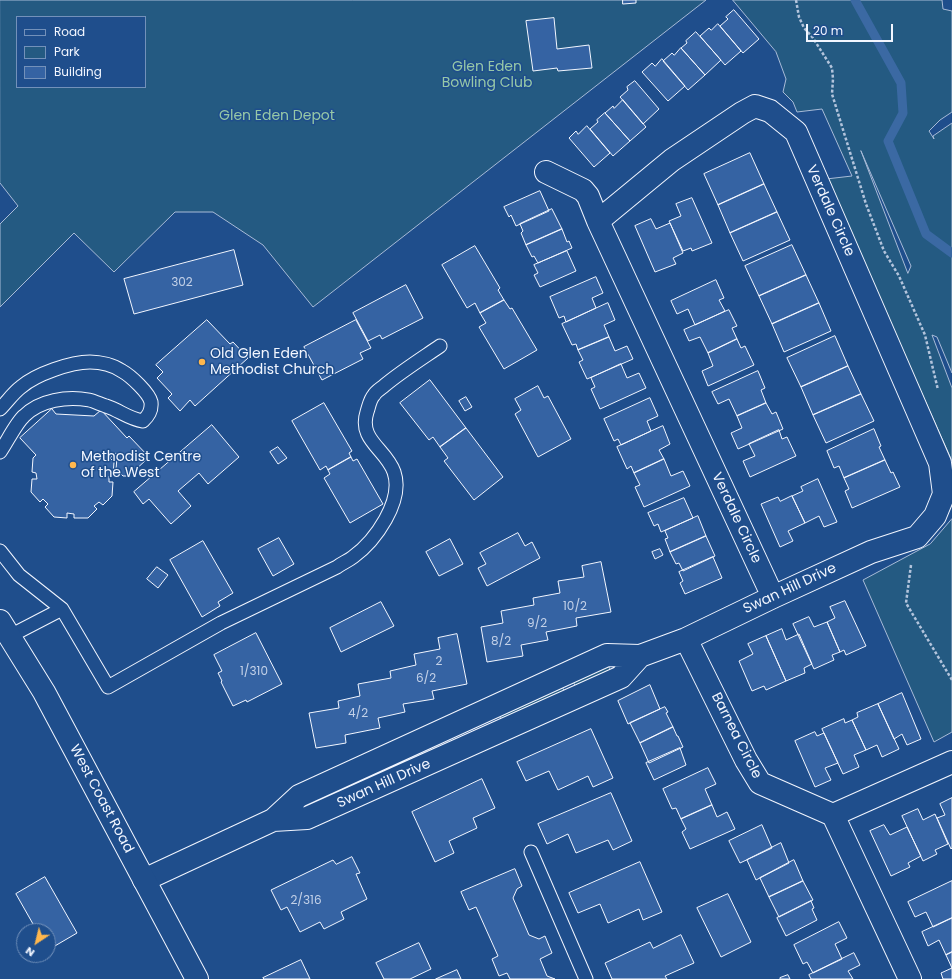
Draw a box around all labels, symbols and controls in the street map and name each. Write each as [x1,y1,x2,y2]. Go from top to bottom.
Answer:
legend [16,16,146,88]
scale bar [808,16,895,42]
text: 20 m [813,22,843,39]
text: Road [54,23,85,40]
text: Park [54,43,80,60]
park label: Glen Eden Bowling Club [442,59,532,92]
text: Building [54,63,102,80]
park label: Glen Eden Depot [219,108,335,124]
street label: Verdale Circle [802,163,858,259]
house number: 302 [171,276,193,290]
place label: Old Glen Eden Methodist Church [210,346,334,378]
marker: Old Glen Eden Methodist Church [197,357,207,367]
place label: Methodist Centre of the West [81,449,201,482]
marker: Methodist Centre of the West [68,460,78,470]
street label: Verdale Circle [708,470,764,566]
street label: Swan Hill Drive [741,560,839,618]
house number: 10/2 [563,600,587,614]
house number: 9/2 [527,617,547,631]
house number: 8/2 [491,635,511,649]
house number: 2 [436,655,442,669]
house number: 1/310 [240,665,268,679]
house number: 6/2 [416,672,436,686]
street label: Barnea Circle [707,690,765,782]
house number: 4/2 [348,707,368,721]
street label: West Coast Road [65,742,137,856]
street label: Swan Hill Drive [335,756,433,812]
house number: 2/316 [290,894,322,908]
north arrow [16,923,56,963]
text: N [22,943,38,961]

